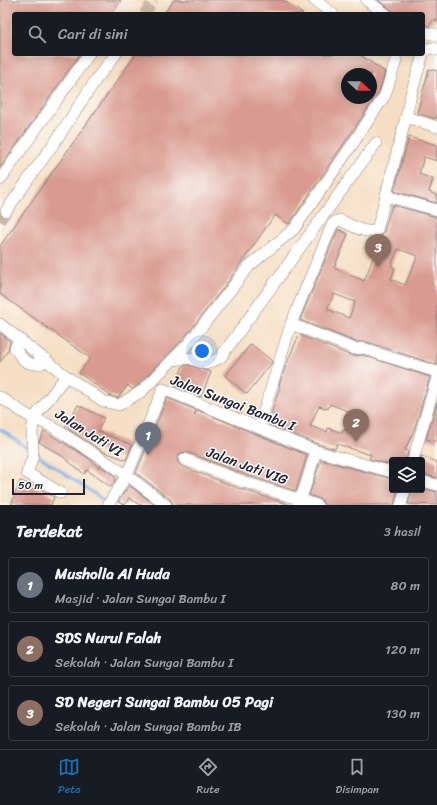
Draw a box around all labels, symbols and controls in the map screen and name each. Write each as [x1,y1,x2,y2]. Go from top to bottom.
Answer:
search box [12,12,425,56]
text: Cari di sini [58,21,128,47]
icon: search [26,23,48,45]
north arrow [341,68,377,104]
pin: 3 [365,234,391,267]
your location [192,341,212,361]
street label: Jalan Sungai Bambu I [166,367,300,439]
street label: Jalan Jati VI [49,402,129,465]
pin: 2 [343,409,369,442]
pin: 1 [135,422,161,455]
street label: Jalan Jati VIG [202,439,292,492]
map controls [389,457,425,493]
button: layers [389,457,425,493]
text: 50 m [18,476,43,495]
scale bar [12,477,85,496]
text: Terdekat [16,516,82,546]
text: 3 hasil [384,520,421,543]
text: Musholla Al Huda [55,561,170,587]
text: 1 [27,574,33,597]
text: 80 m [391,574,420,597]
text: Masjid · Jalan Sungai Bambu I [55,587,226,610]
text: SDS Nurul Falah [55,625,161,651]
text: 2 [26,638,34,661]
text: 120 m [385,638,420,661]
text: Sekolah · Jalan Sungai Bambu I [55,651,233,674]
text: SD Negeri Sungai Bambu 05 Pagi [55,689,273,715]
text: 3 [26,702,34,725]
text: 130 m [386,702,420,725]
text: Sekolah · Jalan Sungai Bambu IB [55,715,242,738]
tab: Peta [58,756,81,799]
tab: Rute [197,756,220,799]
tab: Disimpan [336,756,379,799]

